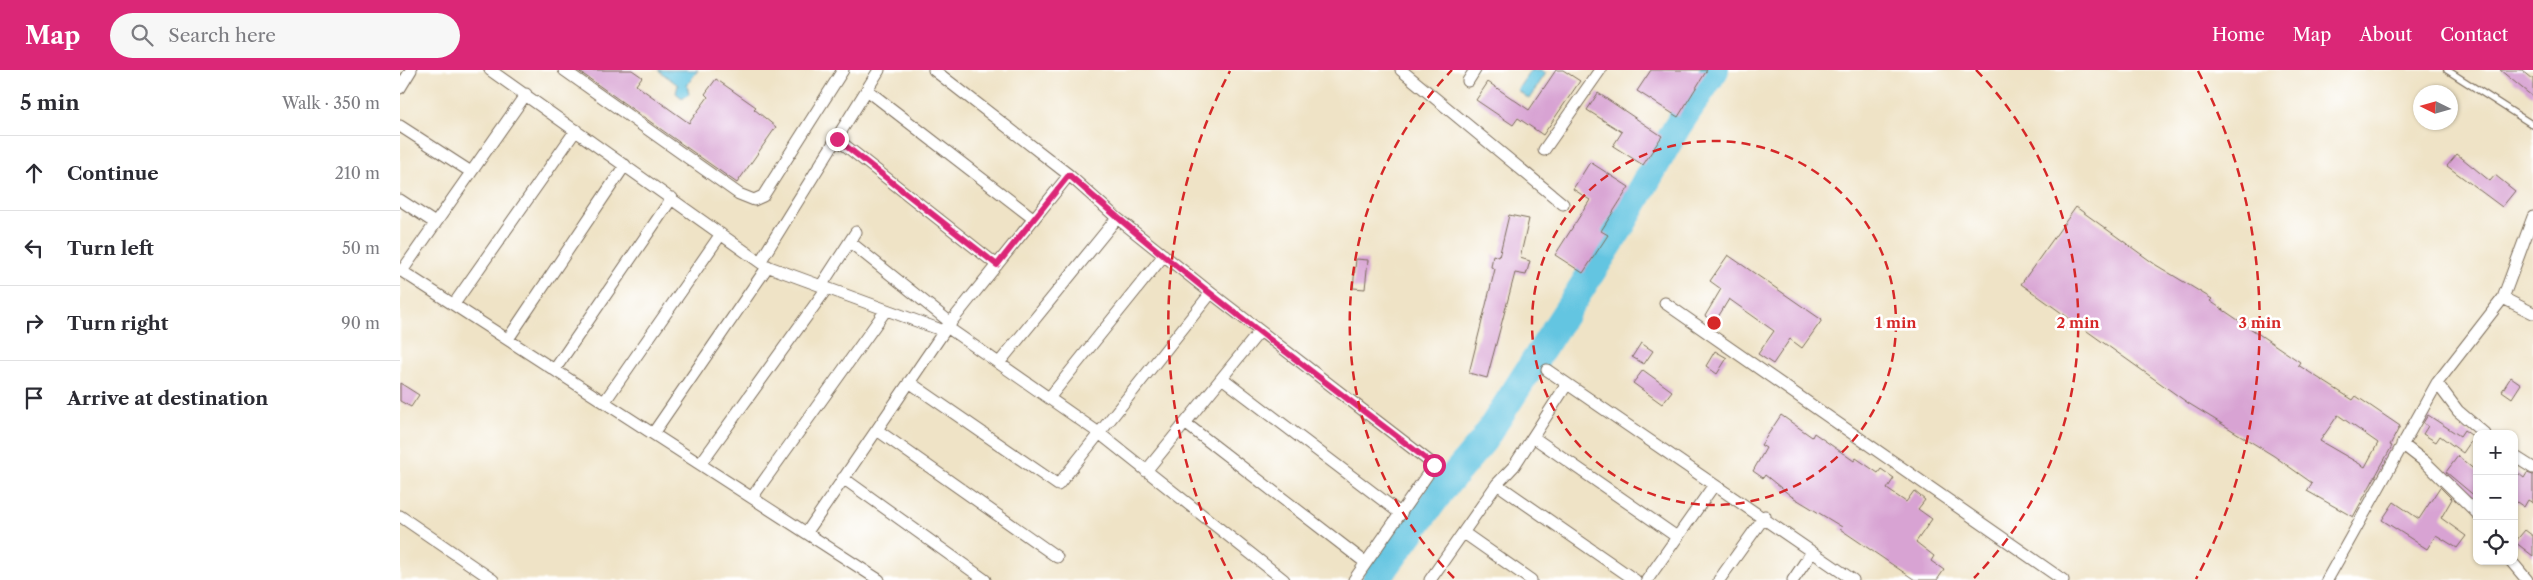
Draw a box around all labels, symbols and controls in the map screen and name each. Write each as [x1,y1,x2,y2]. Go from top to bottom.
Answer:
search box [110,13,460,58]
text: Map [25,21,80,50]
icon: search [128,21,156,49]
text: Search here [168,24,276,47]
text: Home [2212,24,2265,46]
text: Map [2293,24,2331,46]
text: About [2359,24,2412,46]
text: Contact [2440,24,2508,46]
north arrow [2413,85,2458,130]
text: 5 min [20,90,80,115]
text: Walk · 350 m [282,93,380,113]
route end [826,128,849,151]
icon: ahead [20,159,48,187]
text: Continue [67,162,159,185]
text: 210 m [335,163,380,183]
icon: left [20,234,48,262]
text: Turn left [67,237,154,260]
text: 50 m [342,238,380,258]
icon: right [20,309,48,337]
text: Turn right [67,312,168,335]
text: 90 m [341,313,380,333]
text: 1 min [1875,313,1917,332]
text: 2 min [2056,313,2100,332]
text: 3 min [2239,313,2282,332]
centre of rings [1705,314,1723,332]
icon: arrive [20,384,48,412]
text: Arrive at destination [67,387,268,410]
map controls [2473,430,2518,565]
button: + [2473,430,2518,475]
route start [1423,454,1446,477]
button: − [2473,475,2518,520]
button: locate [2473,520,2518,565]

